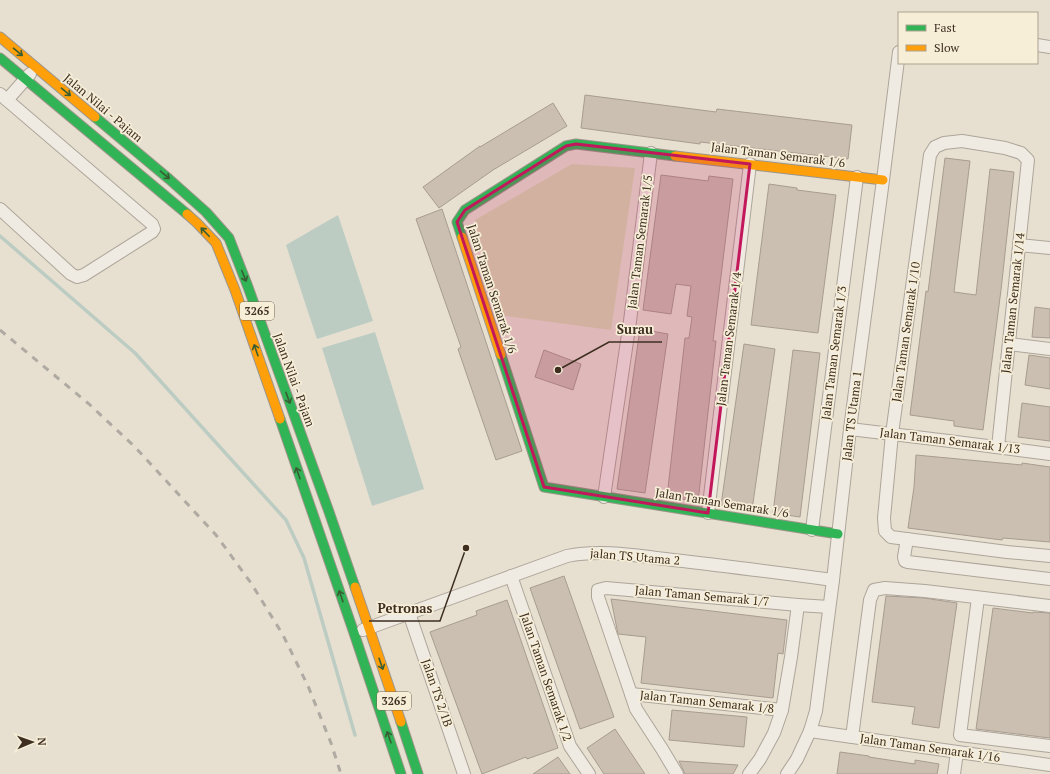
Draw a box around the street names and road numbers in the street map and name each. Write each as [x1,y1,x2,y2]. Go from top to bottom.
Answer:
street label: Jalan Nilai - Pajam [61,70,146,145]
street label: Jalan Taman Semarak 1/6 [710,139,847,170]
street label: Jalan Taman Semarak 1/5 [624,174,655,310]
street label: Jalan Taman Semarak 1/6 [464,222,521,356]
street label: Jalan Taman Semarak 1/14 [998,231,1027,374]
street label: Jalan Taman Semarak 1/10 [888,261,923,403]
street label: Jalan Taman Semarak 1/4 [713,270,744,407]
street label: Jalan Taman Semarak 1/3 [818,285,849,421]
road number: 3265 [240,302,274,320]
street label: Jalan Nilai - Pajam [271,331,319,429]
street label: Jalan TS Utama 1 [839,370,864,462]
street label: Jalan Taman Semarak 1/13 [879,424,1021,457]
street label: Jalan Taman Semarak 1/6 [654,485,791,521]
street label: jalan TS Utama 2 [589,545,681,568]
street label: Jalan Taman Semarak 1/7 [634,582,770,609]
street label: Jalan Taman Semarak 1/2 [517,611,576,743]
street label: Jalan TS 2/1B [419,657,456,729]
street label: Jalan Taman Semarak 1/8 [639,687,775,716]
road number: 3265 [377,692,411,710]
street label: Jalan Taman Semarak 1/16 [859,730,1002,765]

